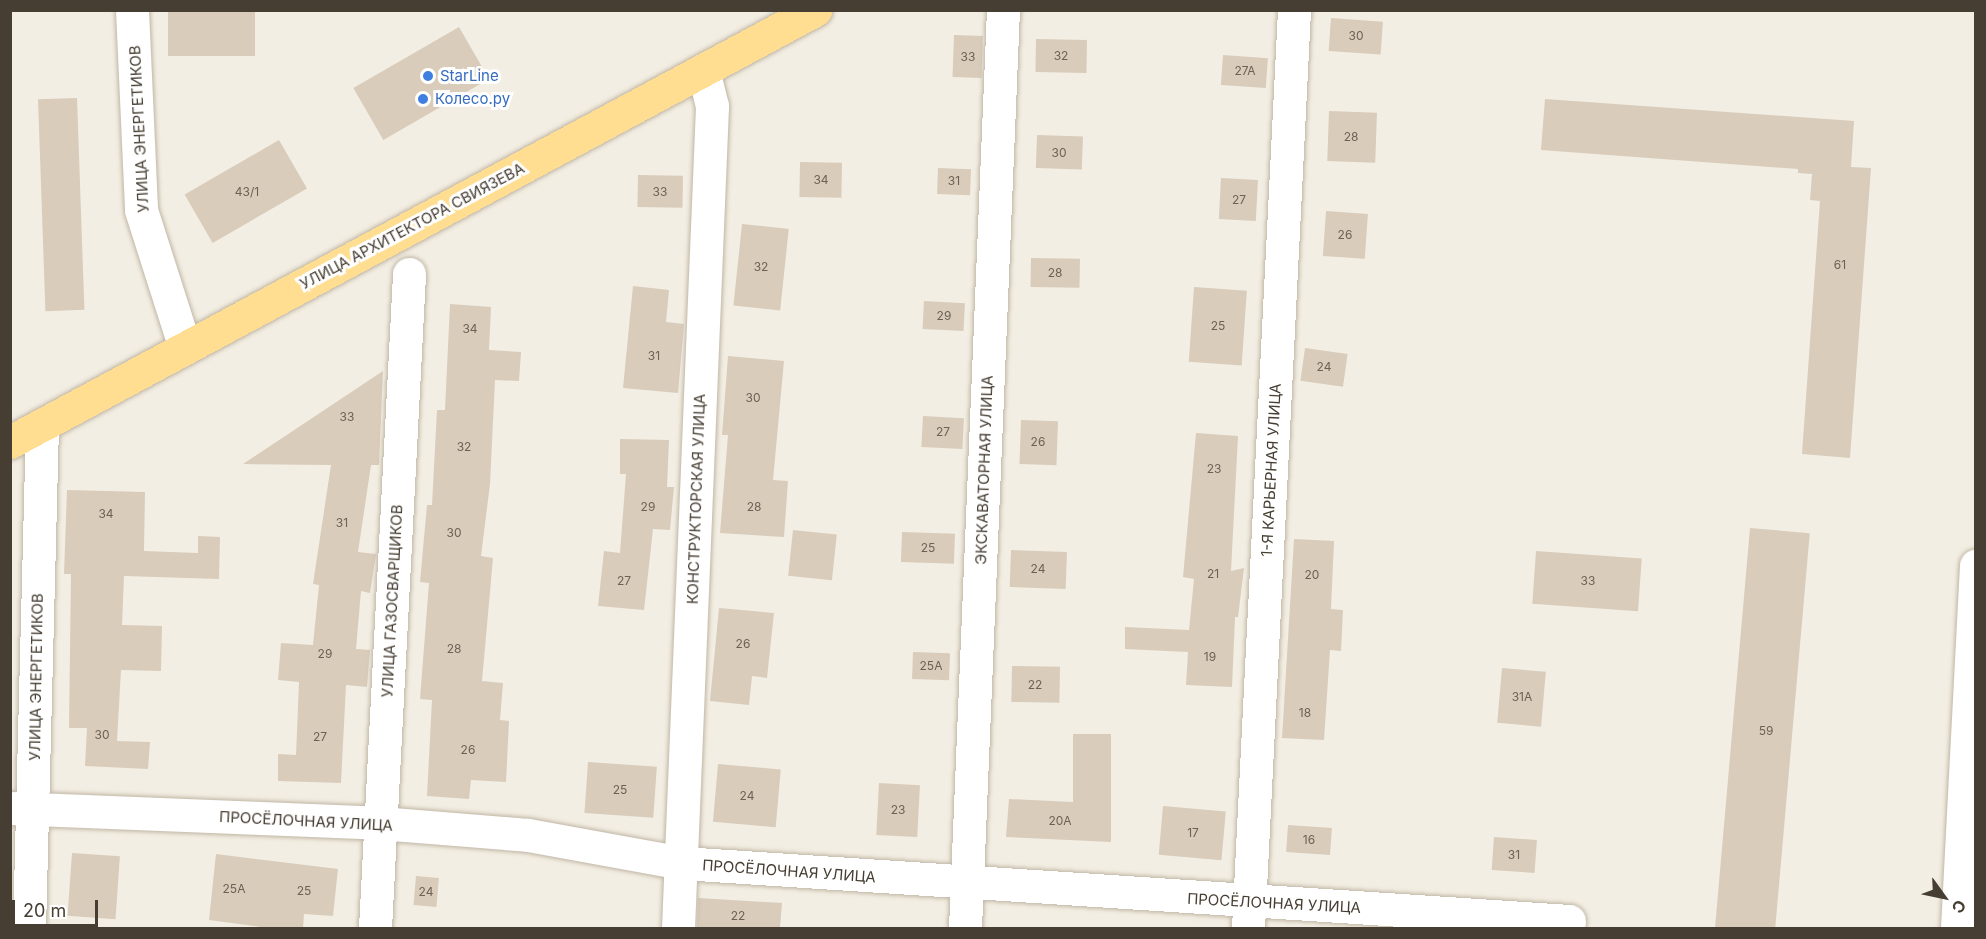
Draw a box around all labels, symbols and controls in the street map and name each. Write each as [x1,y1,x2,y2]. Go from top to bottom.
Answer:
house number: 30 [1349,29,1363,43]
street label: УЛИЦА ЭНЕРГЕТИКОВ [126,45,152,213]
house number: 32 [1054,49,1068,63]
house number: 33 [961,50,975,64]
house number: 27А [1234,64,1256,78]
place label: StarLine [440,67,499,85]
marker: StarLine [421,69,435,83]
place label: Колесо.ру [435,90,510,108]
marker: Колесо.ру [416,92,430,106]
house number: 28 [1344,130,1358,144]
house number: 30 [1052,146,1066,160]
street label: УЛИЦА АРХИТЕКТОРА СВИЯЗЕВА [297,159,527,293]
house number: 34 [813,173,829,187]
house number: 31 [948,174,960,188]
house number: 43/1 [235,185,259,199]
house number: 33 [653,185,667,199]
house number: 27 [1232,193,1246,207]
house number: 26 [1338,228,1352,242]
house number: 61 [1834,258,1846,272]
house number: 32 [754,260,768,274]
house number: 28 [1048,266,1062,280]
house number: 29 [937,309,951,323]
house number: 25 [1211,319,1225,333]
house number: 34 [462,322,478,336]
house number: 31 [648,349,660,363]
house number: 24 [1317,360,1331,374]
street label: ЭКСКАВАТОРНАЯ УЛИЦА [972,375,996,565]
street label: 1-Я КАРЬЕРНАЯ УЛИЦА [1257,383,1285,557]
house number: 30 [746,391,760,405]
street label: КОНСТРУКТОРСКАЯ УЛИЦА [683,393,709,605]
house number: 33 [340,410,354,424]
house number: 27 [936,425,950,439]
house number: 26 [1031,435,1045,449]
house number: 32 [457,440,471,454]
house number: 23 [1207,462,1221,476]
house number: 29 [641,500,655,514]
house number: 28 [747,500,761,514]
street label: УЛИЦА ГАЗОСВАРЩИКОВ [378,504,406,698]
house number: 34 [98,507,114,521]
house number: 31 [336,516,348,530]
house number: 30 [447,526,461,540]
house number: 25 [921,541,935,555]
house number: 24 [1031,562,1045,576]
house number: 21 [1207,567,1219,581]
house number: 20 [1305,568,1319,582]
house number: 27 [617,574,631,588]
house number: 33 [1581,574,1595,588]
street label: УЛИЦА ЭНЕРГЕТИКОВ [26,593,46,761]
house number: 26 [736,637,750,651]
house number: 28 [447,642,461,656]
house number: 29 [318,647,332,661]
house number: 19 [1204,650,1216,664]
house number: 25А [920,659,942,673]
house number: 22 [1028,678,1042,692]
house number: 31А [1512,690,1532,704]
house number: 18 [1299,706,1311,720]
house number: 59 [1759,724,1773,738]
house number: 30 [95,728,109,742]
house number: 27 [313,730,327,744]
house number: 26 [461,743,475,757]
house number: 25 [613,783,627,797]
house number: 24 [740,789,754,803]
house number: 23 [891,803,905,817]
street label: ПРОСЁЛОЧНАЯ УЛИЦА [219,807,393,835]
house number: 20А [1048,814,1072,828]
house number: 17 [1187,826,1199,840]
house number: 16 [1303,833,1315,847]
house number: 31 [1508,848,1520,862]
street label: ПРОСЁЛОЧНАЯ УЛИЦА [702,856,876,886]
north arrow [1914,867,1974,927]
house number: 25А [223,882,245,896]
house number: 25 [297,884,311,898]
house number: 24 [419,885,433,899]
scale bar [15,888,100,926]
street label: ПРОСЁЛОЧНАЯ УЛИЦА [1187,889,1361,917]
text: С [1947,896,1971,917]
text: 20 m [23,900,66,921]
house number: 22 [731,909,745,923]

